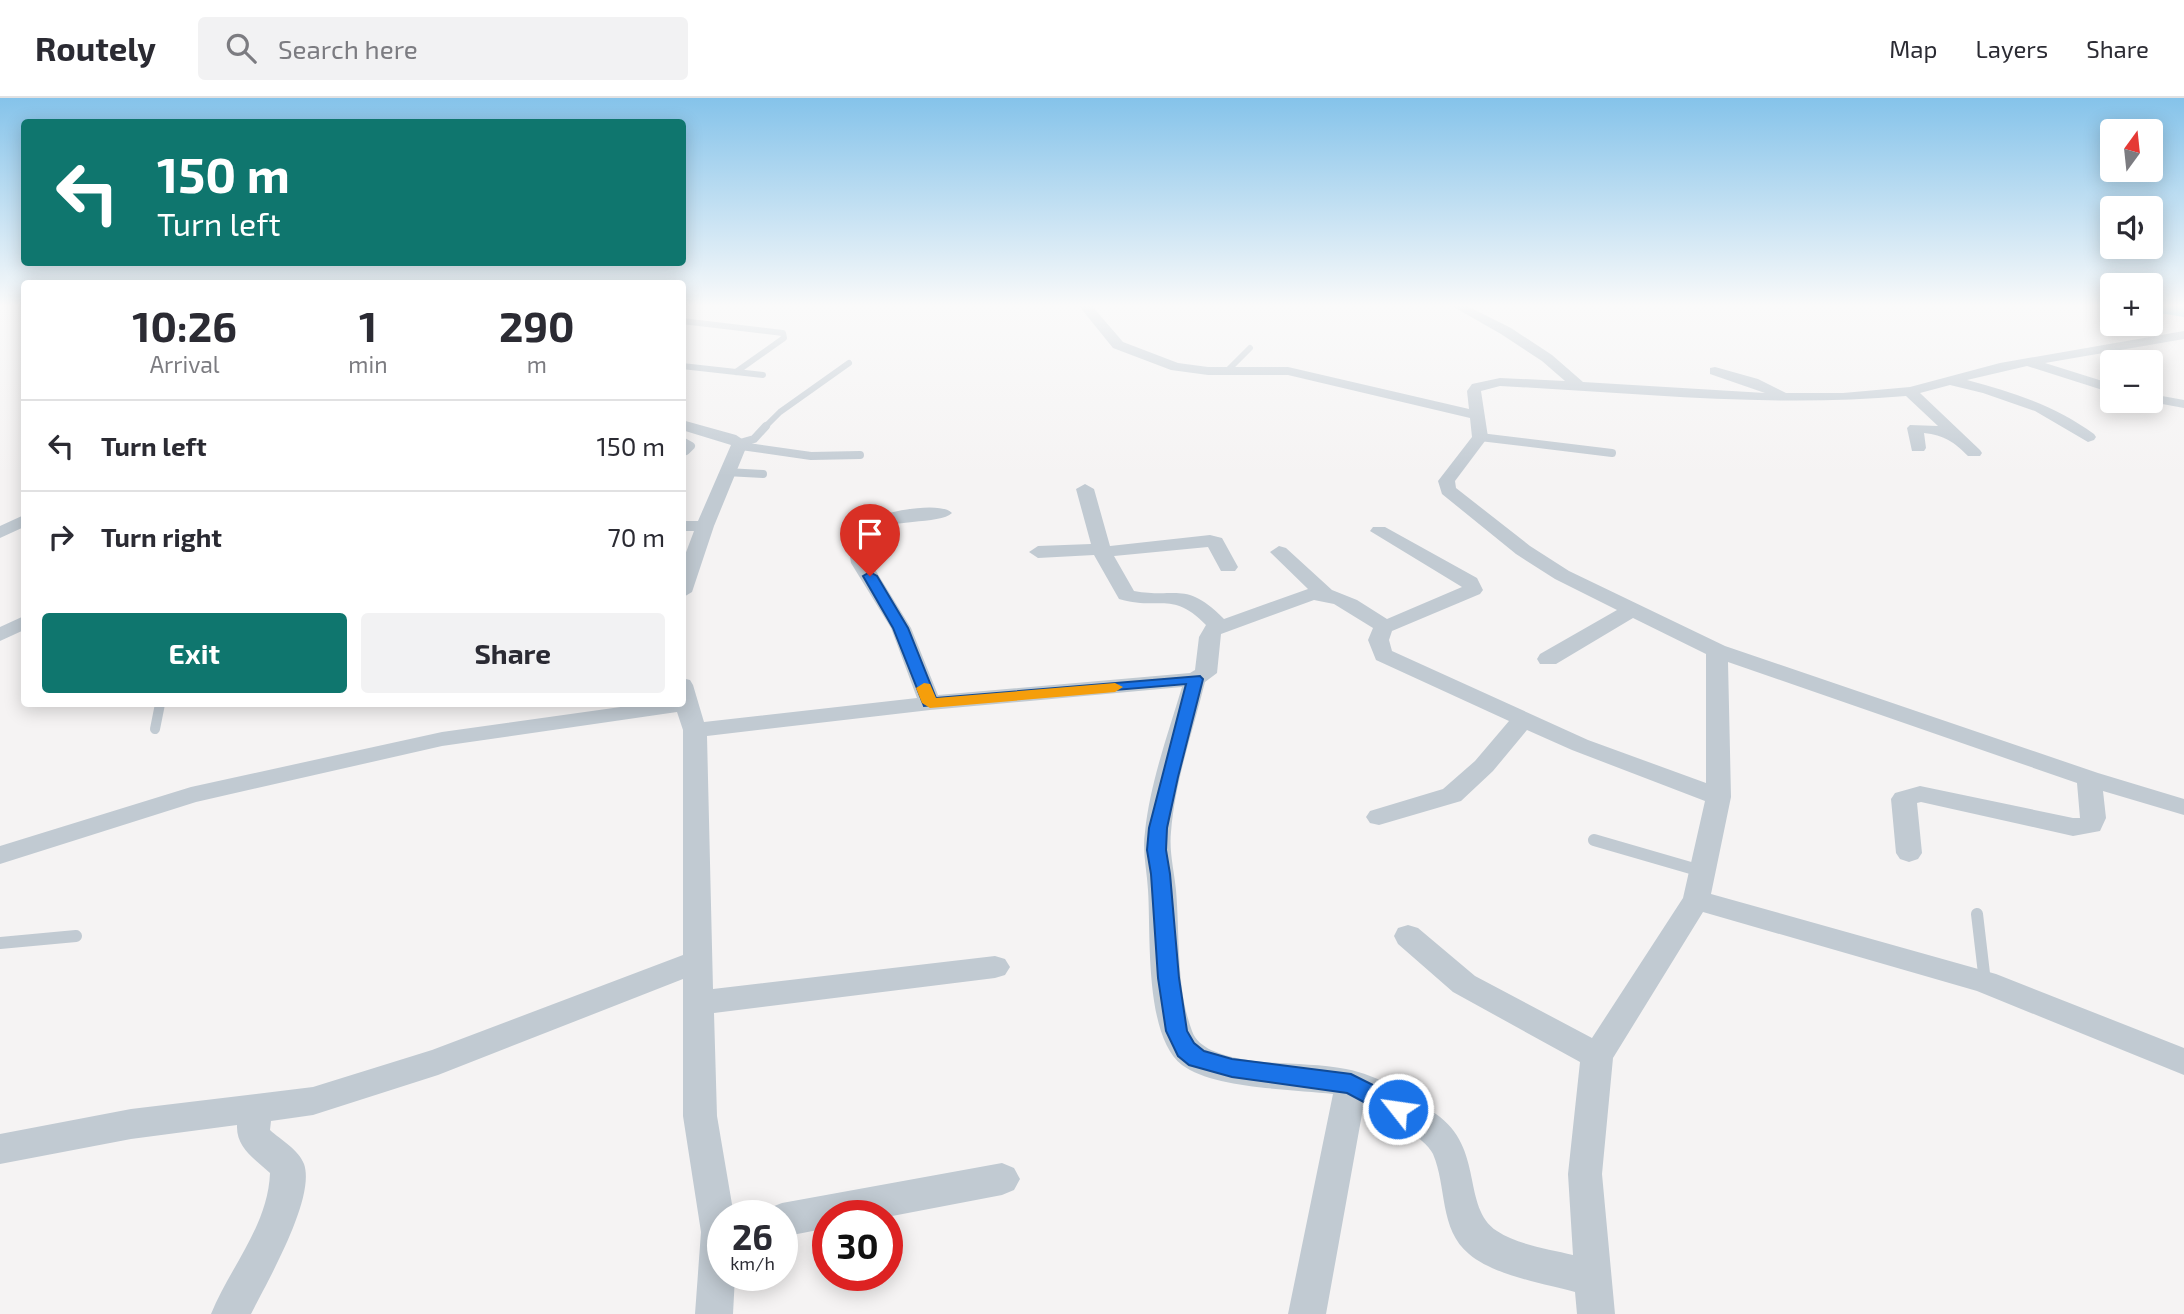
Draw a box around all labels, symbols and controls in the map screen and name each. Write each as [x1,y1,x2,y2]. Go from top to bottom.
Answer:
search box [198,17,688,80]
text: Routely [35,28,156,68]
icon: search [222,29,260,67]
text: Search here [278,33,418,64]
text: Map [1889,34,1937,63]
text: Layers [1975,34,2048,63]
text: Share [2086,34,2149,63]
north arrow [2100,119,2163,182]
map controls [2100,119,2163,413]
text: 150 m [157,144,290,203]
icon: left [42,147,133,238]
button: sound [2100,196,2163,259]
text: Turn left [157,204,281,242]
button: + [2100,273,2163,336]
text: 10:26 [132,300,237,350]
text: 1 [359,300,377,350]
text: 290 [499,300,575,350]
text: Arrival [150,350,220,378]
text: min [348,350,388,378]
text: m [527,350,547,378]
button: − [2100,350,2163,413]
icon: left [42,427,80,465]
text: Turn left [101,430,207,461]
text: 150 m [596,430,665,461]
pin [840,504,900,576]
icon: arrive [851,515,889,553]
icon: right [42,518,80,556]
text: Turn right [101,521,222,552]
text: 70 m [607,521,665,552]
button: Exit [42,613,347,693]
button: Share [361,613,665,693]
position arrow [1361,1072,1435,1146]
speed limit sign: 30 [812,1200,903,1291]
text: 26 [732,1215,773,1257]
text: km/h [730,1252,775,1274]

